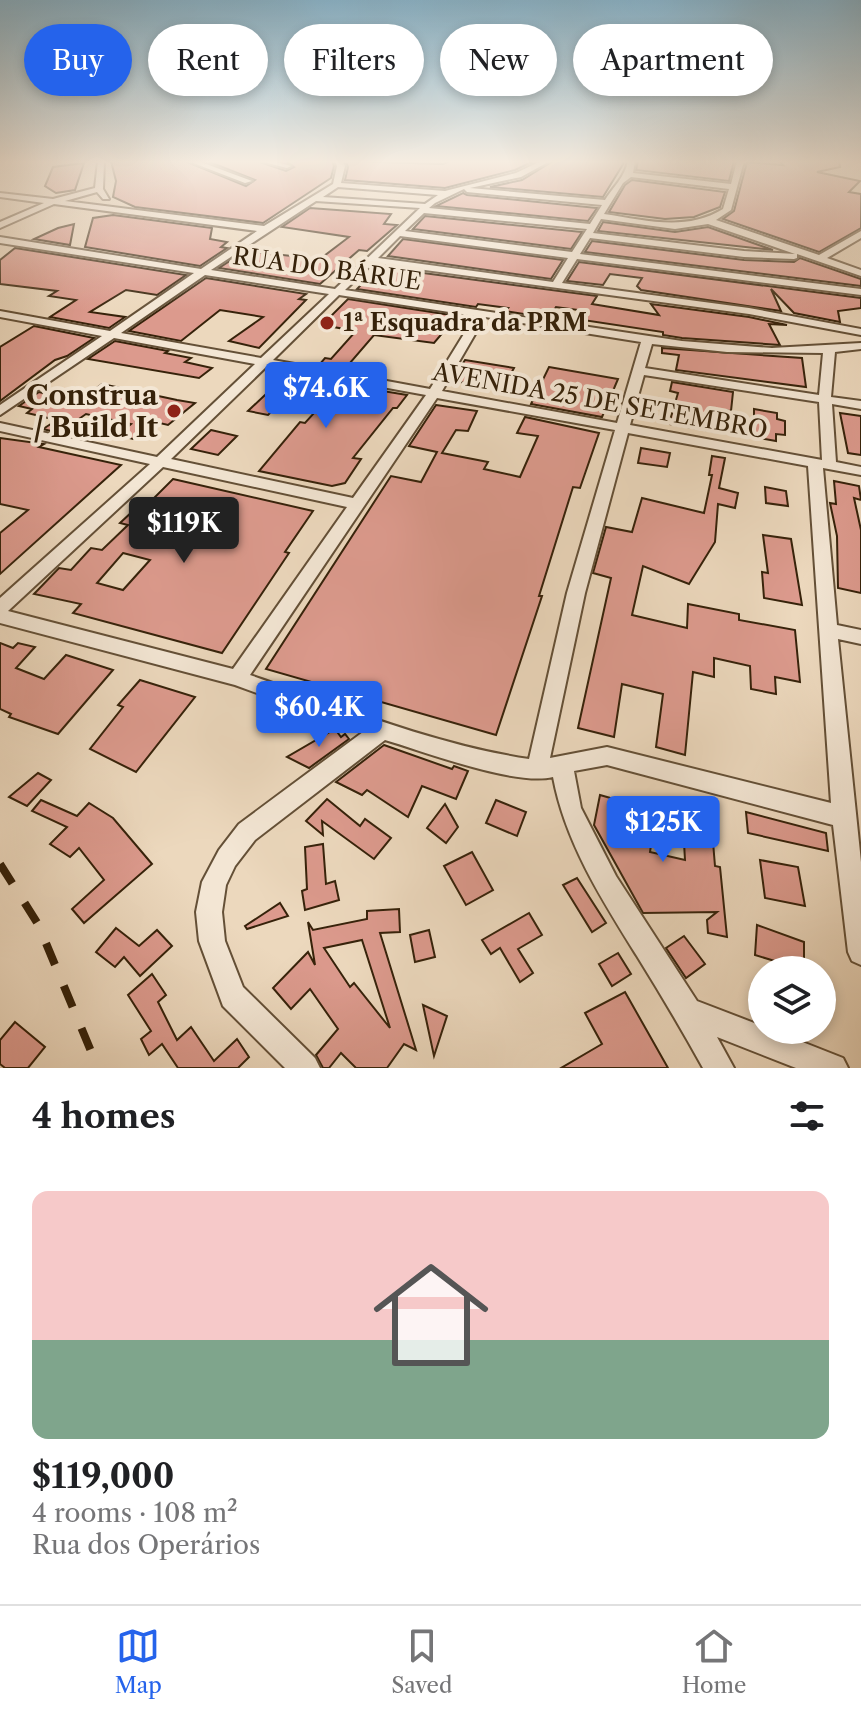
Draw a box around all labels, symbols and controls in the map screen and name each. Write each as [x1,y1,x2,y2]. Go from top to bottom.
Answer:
chip: Buy [24,24,132,96]
chip: Rent [148,24,268,96]
chip: Filters [284,24,424,96]
chip: New [440,24,557,96]
chip: Apartment [573,24,773,96]
street label: RUA DO BÁRUE [231,241,423,296]
place label: 1ª Esquadra da PRM [343,308,587,337]
marker: 1ª Esquadra da PRM [318,314,336,332]
street label: AVENIDA 25 DE SETEMBRO [429,357,770,444]
pin: $74.6K [261,362,391,430]
text: $74.6K [283,372,369,404]
place label: Construa / Build It [26,378,159,444]
marker: Construa / Build It [165,402,183,420]
pin: $119K [128,497,240,565]
text: $119K [147,507,221,539]
pin: $60.4K [254,681,384,749]
text: $60.4K [274,691,364,723]
pin: $125K [607,796,719,864]
text: $125K [625,806,701,838]
map controls [748,956,836,1044]
button: layers [748,956,836,1044]
icon: filters [785,1094,829,1138]
text: 4 homes [32,1095,176,1137]
icon: home [359,1243,503,1387]
text: $119,000 [32,1455,174,1497]
text: 4 rooms · 108 m² [32,1497,238,1529]
text: Rua dos Operários [32,1529,260,1561]
tab: Map [115,1624,162,1699]
tab: Saved [391,1624,452,1699]
tab: Home [682,1624,746,1699]

